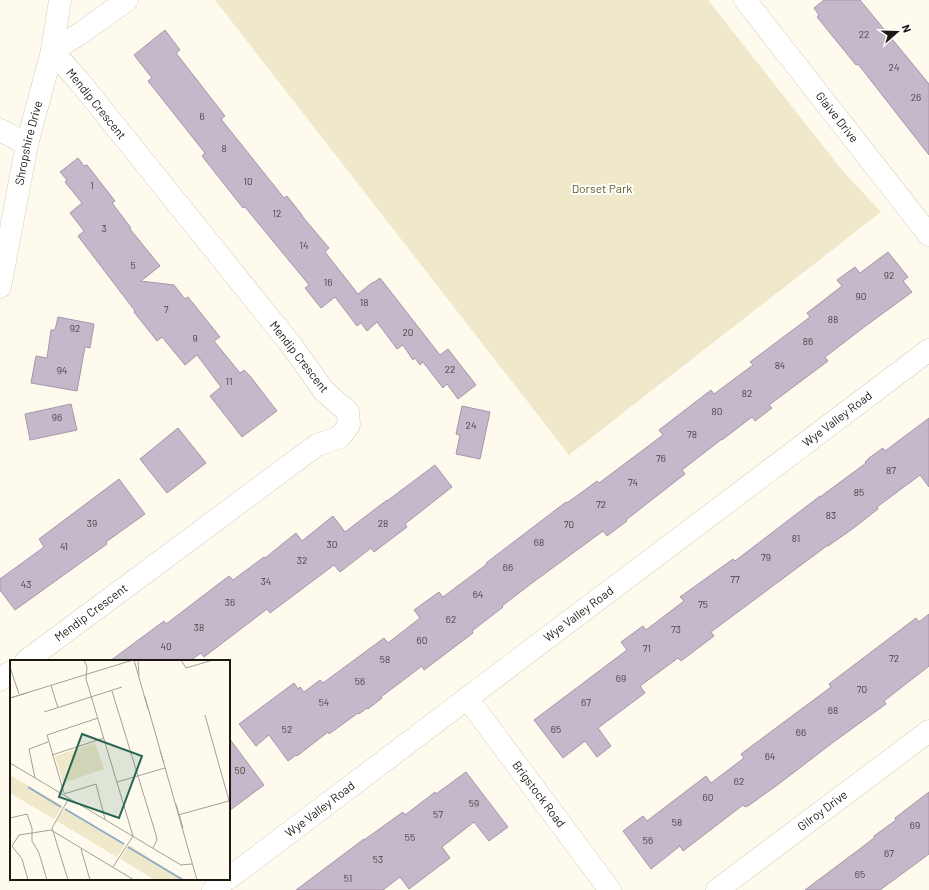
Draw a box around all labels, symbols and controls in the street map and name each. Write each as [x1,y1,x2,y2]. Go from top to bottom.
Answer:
north arrow [877,12,917,52]
text: N [900,23,914,34]
house number: 22 [859,28,869,40]
house number: 24 [889,61,899,73]
street label: Mendip Crescent [64,65,130,142]
street label: Glaive Drive [814,89,862,145]
house number: 26 [911,91,921,103]
street label: Shropshire Drive [11,99,44,186]
house number: 6 [199,110,205,122]
house number: 8 [221,142,227,154]
house number: 10 [243,175,253,187]
house number: 1 [90,179,94,191]
park label: Dorset Park [572,181,632,195]
house number: 12 [273,207,281,219]
house number: 3 [101,222,107,234]
house number: 14 [299,239,309,251]
house number: 5 [130,259,136,271]
house number: 92 [884,269,894,281]
house number: 16 [324,276,332,288]
house number: 90 [856,290,866,302]
house number: 18 [360,296,368,308]
house number: 7 [164,303,169,315]
house number: 88 [828,313,838,325]
street label: Mendip Crescent [267,318,332,395]
house number: 92 [70,322,80,334]
house number: 20 [402,326,414,338]
house number: 9 [192,332,198,344]
house number: 86 [803,335,813,347]
house number: 84 [775,359,785,371]
house number: 22 [445,363,455,375]
house number: 94 [57,364,67,376]
house number: 11 [225,375,233,387]
house number: 82 [742,387,752,399]
street label: Wye Valley Road [799,388,874,449]
house number: 80 [712,405,722,417]
house number: 96 [52,411,62,423]
house number: 24 [466,419,476,431]
house number: 78 [687,428,697,440]
house number: 76 [656,452,666,464]
house number: 87 [886,464,896,476]
house number: 74 [628,476,638,488]
house number: 85 [854,486,864,498]
house number: 72 [596,498,606,510]
house number: 83 [826,509,836,521]
house number: 39 [87,517,97,529]
house number: 28 [378,517,388,529]
house number: 70 [564,518,574,530]
house number: 81 [792,532,800,544]
house number: 68 [534,536,544,548]
house number: 30 [327,538,337,550]
house number: 41 [60,540,68,552]
house number: 79 [761,551,771,563]
house number: 32 [297,554,307,566]
house number: 66 [503,561,513,573]
house number: 77 [730,573,740,585]
house number: 34 [261,575,271,587]
house number: 43 [21,578,31,590]
street label: Mendip Crescent [51,580,130,644]
street label: Wye Valley Road [541,583,616,644]
house number: 64 [473,588,483,600]
house number: 36 [225,596,235,608]
house number: 75 [698,598,708,610]
house number: 62 [446,613,456,625]
house number: 38 [194,621,204,633]
house number: 73 [671,623,681,635]
house number: 60 [417,634,427,646]
house number: 40 [160,640,172,652]
house number: 71 [643,642,651,654]
house number: 72 [889,652,899,664]
house number: 58 [380,653,390,665]
inset map [10,660,230,880]
house number: 69 [616,672,626,684]
house number: 56 [355,675,365,687]
house number: 70 [857,683,867,695]
house number: 54 [319,696,329,708]
house number: 67 [581,696,591,708]
house number: 68 [828,704,838,716]
house number: 52 [282,723,292,735]
house number: 65 [551,723,561,735]
house number: 66 [796,726,806,738]
house number: 64 [765,750,775,762]
street label: Brigstock Road [510,758,569,830]
house number: 50 [235,764,245,776]
house number: 62 [734,775,744,787]
street label: Wye Valley Road [282,778,357,839]
street label: Gilroy Drive [794,787,850,833]
house number: 60 [703,791,713,803]
house number: 59 [469,797,479,809]
house number: 57 [433,808,443,820]
house number: 58 [672,816,682,828]
house number: 69 [910,819,920,831]
house number: 55 [405,831,415,843]
house number: 56 [643,834,653,846]
house number: 67 [884,847,894,859]
house number: 53 [373,853,383,865]
house number: 65 [855,868,865,880]
house number: 51 [344,872,352,884]

